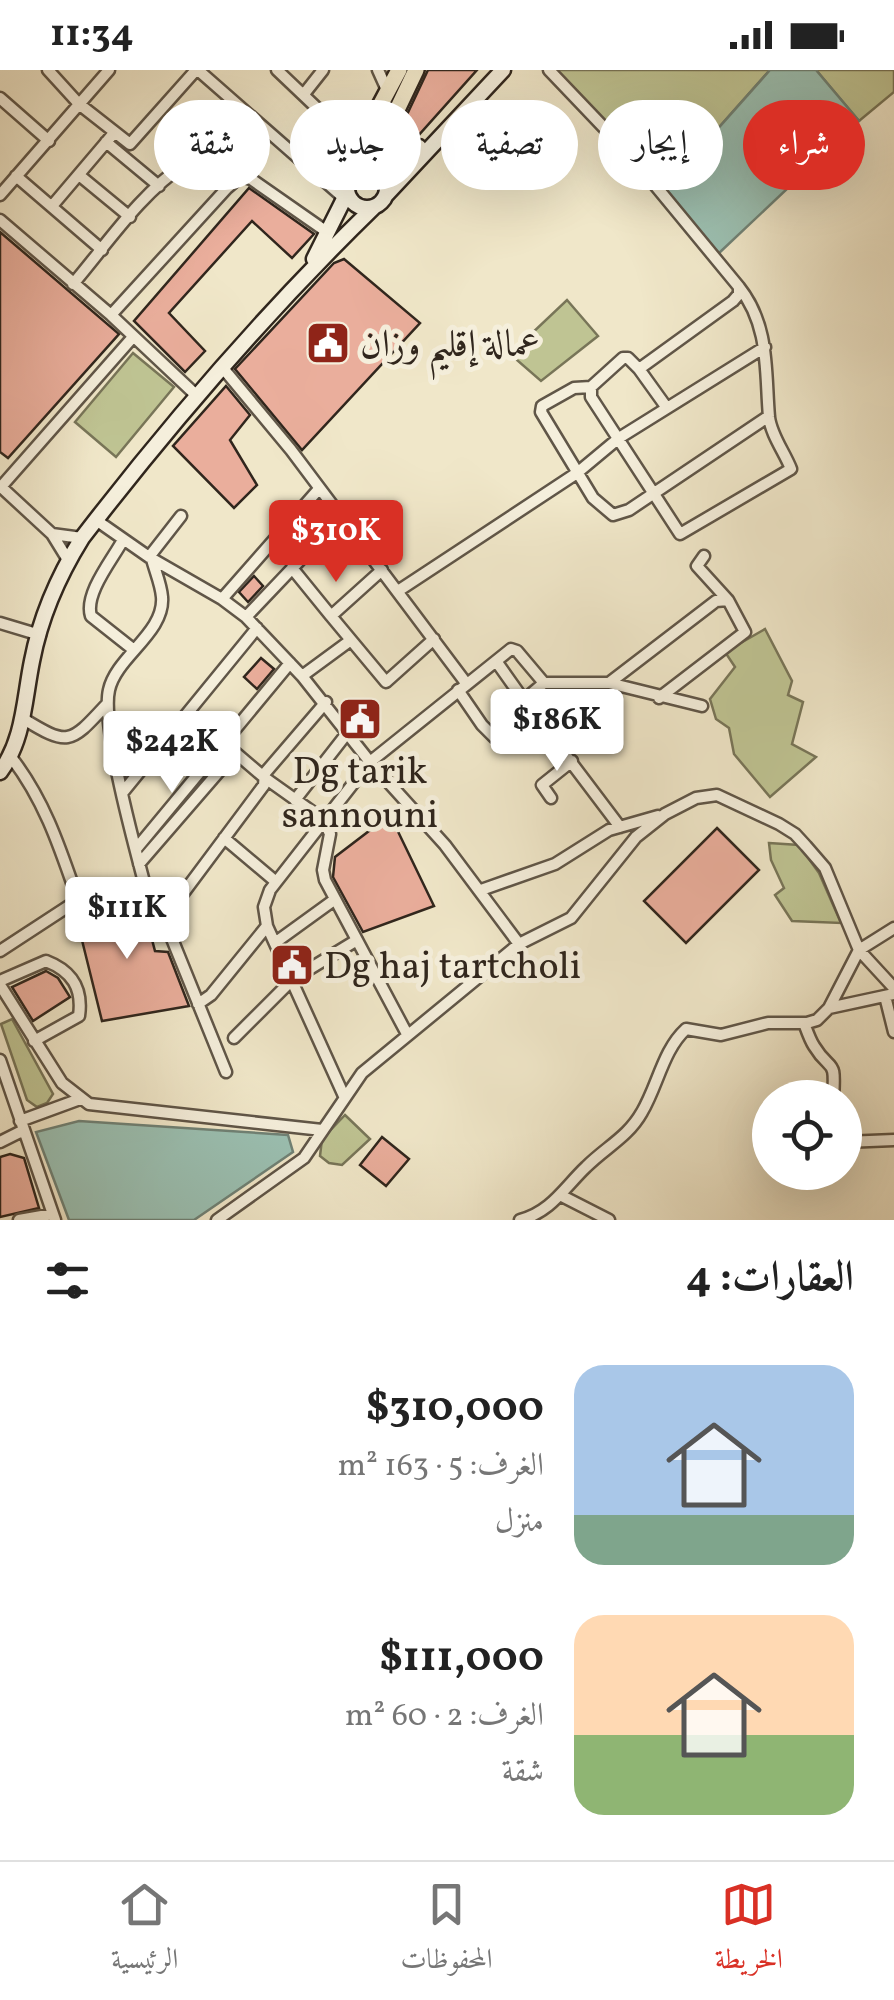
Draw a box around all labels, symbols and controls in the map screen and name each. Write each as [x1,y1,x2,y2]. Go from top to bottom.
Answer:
text: 11:34 [50,9,134,62]
chip: شقة [154,100,270,190]
chip: جديد [290,100,421,190]
chip: تصفية [441,100,578,190]
chip: إيجار [598,100,723,190]
chip: شراء [743,100,865,190]
public building icon: عمالة إقليم وزان [305,320,351,366]
place label: عمالة إقليم وزان [360,320,540,381]
pin: $310K [266,500,406,585]
text: $310K [291,510,381,554]
pin: $186K [487,689,627,774]
public building icon: Dg tarik sannouni [337,696,383,742]
text: $186K [513,699,601,743]
pin: $242K [102,711,242,796]
text: $242K [125,721,219,765]
place label: Dg tarik sannouni [282,747,438,844]
pin: $111K [57,877,197,962]
text: $111K [87,887,167,931]
public building icon: Dg haj tartcholi [269,942,315,988]
place label: Dg haj tartcholi [324,942,581,995]
map controls [752,1080,862,1190]
button: locate [752,1080,862,1190]
text: العقارات: 4 [686,1250,854,1309]
icon: filters [40,1253,95,1308]
text: $310,000 [366,1380,544,1439]
icon: home [654,1405,774,1525]
text: الغرف: 5 · 163 m² [338,1445,544,1489]
text: منزل [495,1501,544,1545]
text: $111,000 [379,1630,544,1689]
icon: home [654,1655,774,1775]
text: الغرف: 2 · 60 m² [345,1695,544,1739]
text: شقة [502,1751,544,1795]
tab: الرئيسية [111,1877,178,1986]
tab: المحفوظات [400,1877,493,1986]
tab: الخريطة [715,1877,783,1986]

